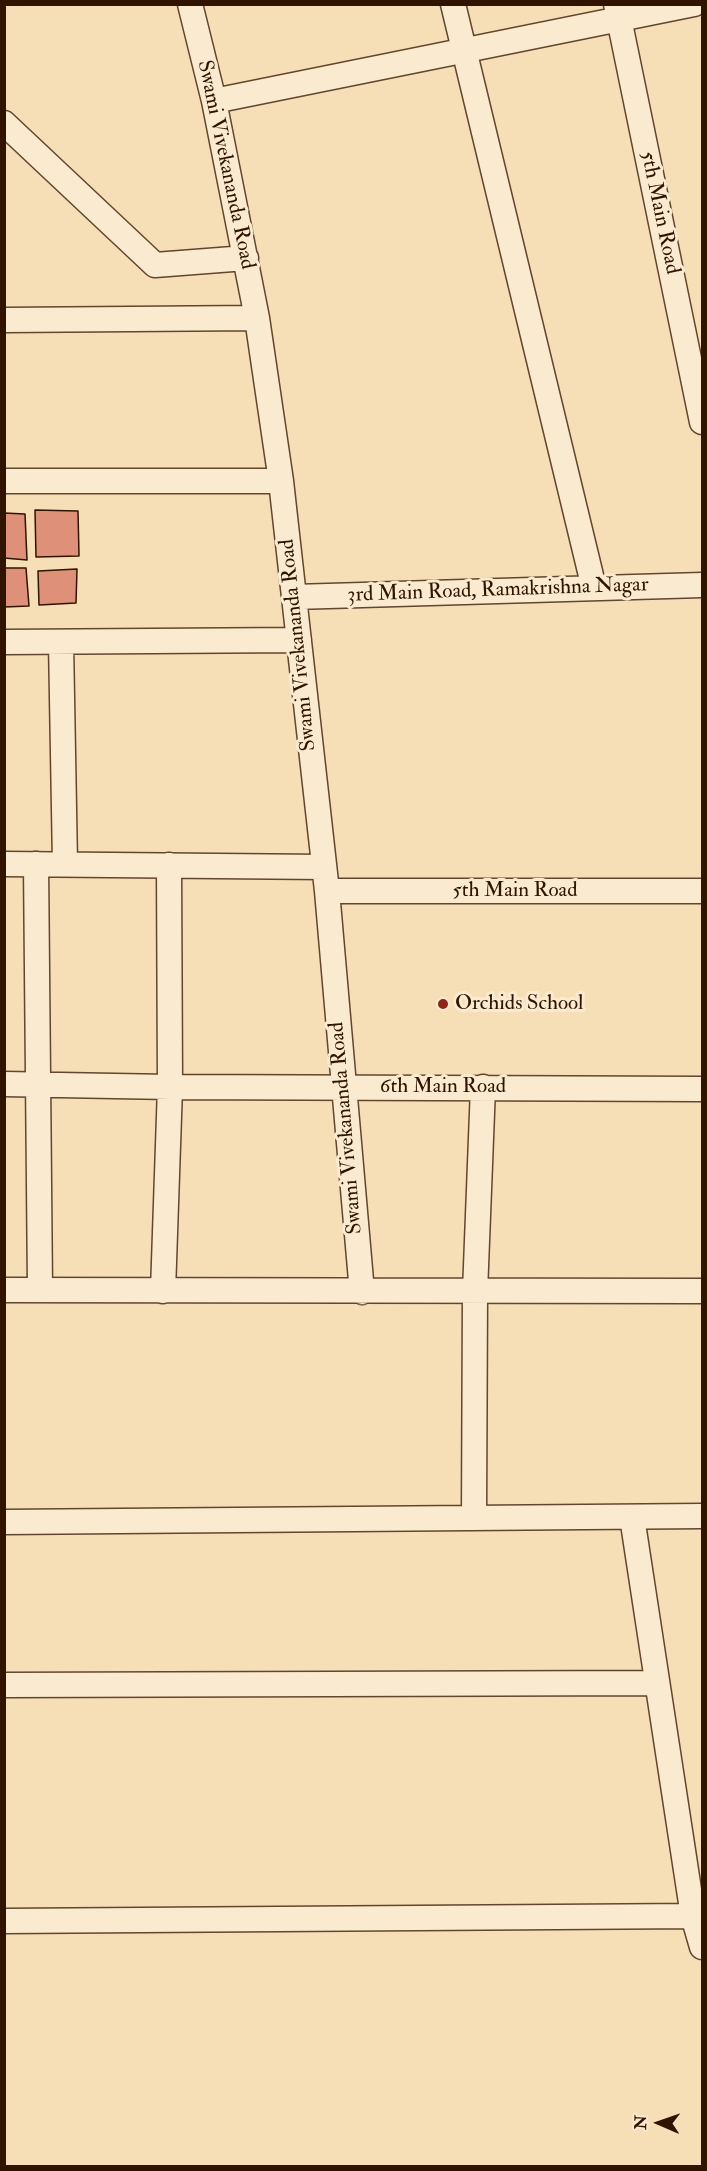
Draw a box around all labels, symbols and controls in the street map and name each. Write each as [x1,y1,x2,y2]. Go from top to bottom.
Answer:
street label: Swami Vivekananda Road [191,58,259,272]
street label: 5th Main Road [634,149,684,277]
street label: Swami Vivekananda Road [275,538,323,752]
street label: 3rd Main Road, Ramakrishna Nagar [347,573,649,609]
street label: 5th Main Road [452,878,578,904]
place label: Orchids School [455,991,583,1017]
marker: Orchids School [436,997,450,1011]
street label: Swami Vivekananda Road [325,1021,369,1235]
street label: 6th Main Road [380,1074,506,1100]
north arrow [629,2093,689,2153]
text: N [631,2115,651,2130]

